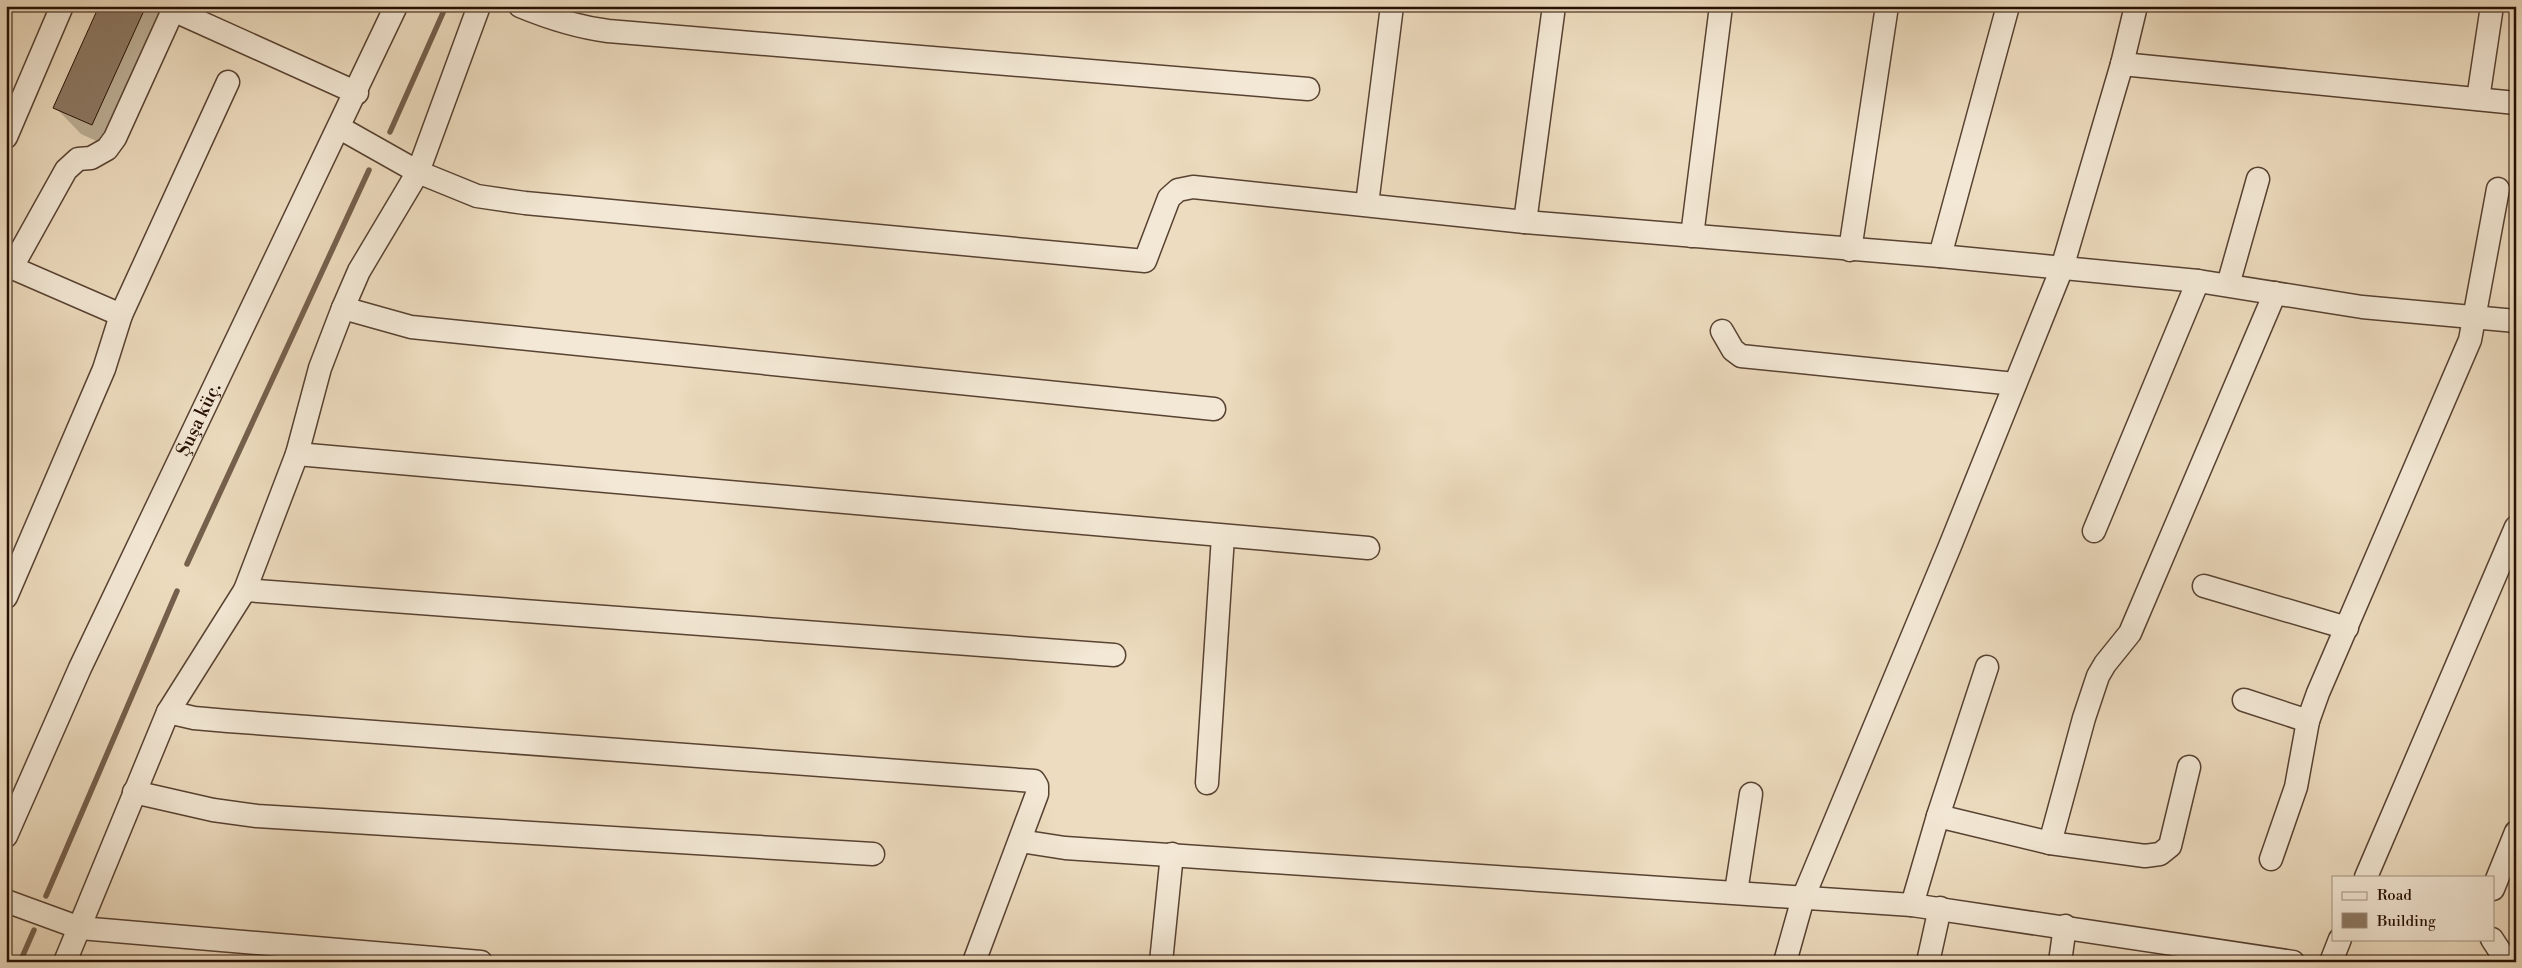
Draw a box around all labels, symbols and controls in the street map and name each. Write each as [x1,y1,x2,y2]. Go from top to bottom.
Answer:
street label: Şuşa küç. [171,379,226,460]
legend [2332,876,2494,940]
text: Road [2377,886,2412,905]
text: Building [2376,912,2436,931]

